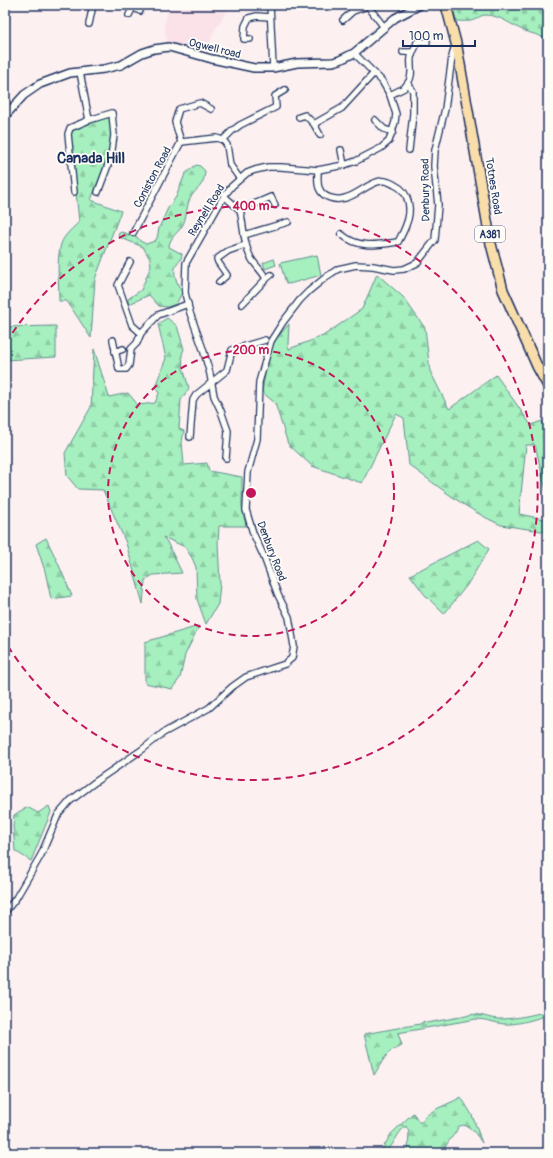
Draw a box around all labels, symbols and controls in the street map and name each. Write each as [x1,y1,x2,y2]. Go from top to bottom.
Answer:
scale bar [403,22,475,48]
text: 100 m [409,29,444,44]
street label: Ogwell road [188,36,242,61]
street label: Coniston Road [131,144,174,210]
district label: Canada Hill [57,149,125,168]
street label: Totnes Road [483,157,504,216]
street label: Denbury Road [418,158,433,222]
street label: Reynell Road [185,182,227,239]
text: 400 m [232,199,270,214]
road number: A381 [475,226,505,242]
text: 200 m [233,343,270,358]
centre of rings [244,486,258,500]
street label: Denbury Road [254,519,289,583]

